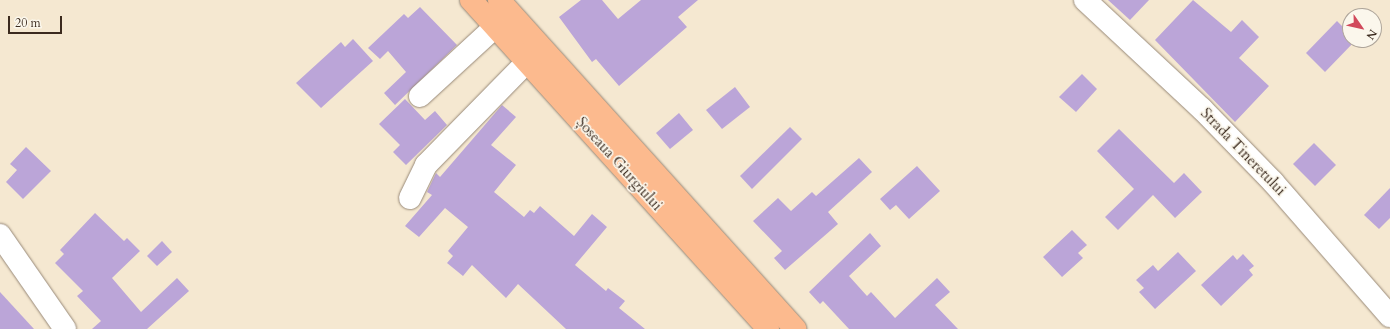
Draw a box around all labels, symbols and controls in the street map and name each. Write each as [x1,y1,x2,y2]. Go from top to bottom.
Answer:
scale bar [10,8,64,34]
north arrow [1342,8,1382,48]
text: 20 m [15,15,41,31]
text: N [1363,26,1380,43]
street label: Strada Tineretului [1197,104,1289,200]
street label: Șoseaua Giurgiului [572,114,666,214]

